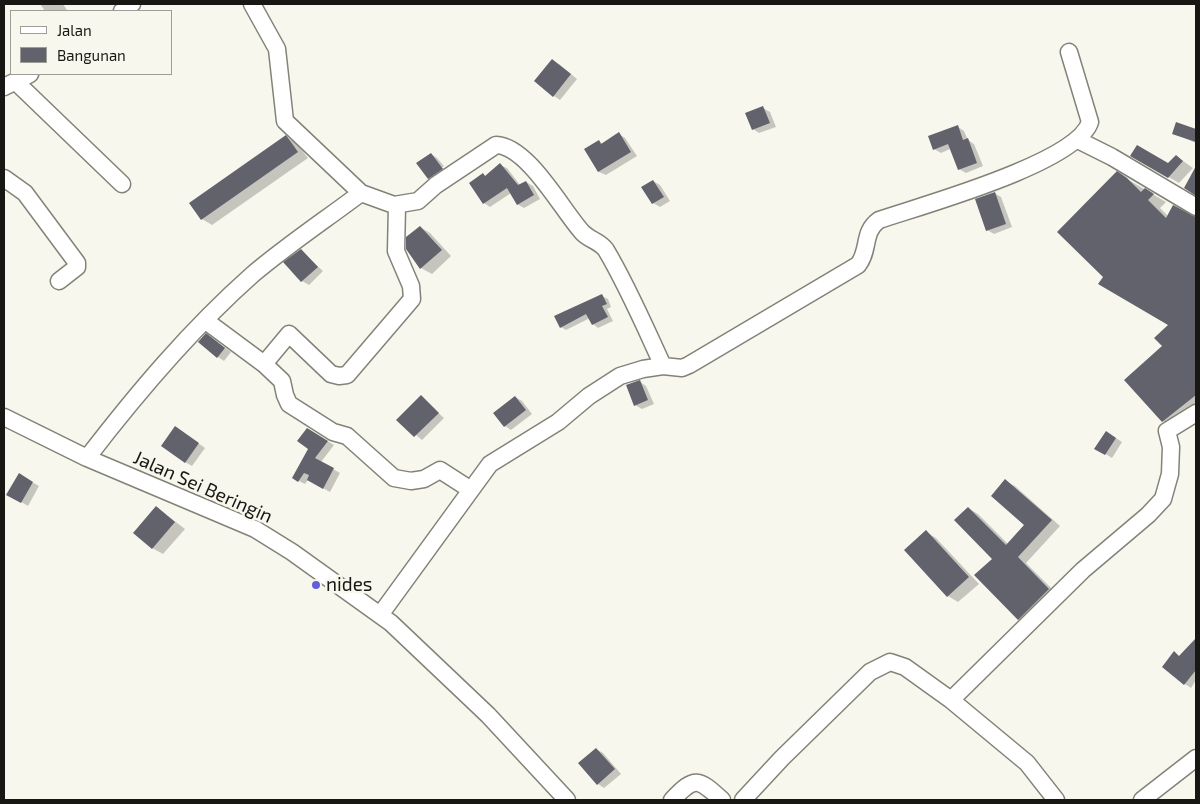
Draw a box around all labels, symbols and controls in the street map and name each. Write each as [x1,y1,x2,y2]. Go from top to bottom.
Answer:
legend [10,10,172,75]
text: Jalan [57,21,92,39]
text: Bangunan [57,46,126,64]
street label: Jalan Sei Beringin [130,446,276,528]
place label: nides [326,574,372,596]
marker: nides [310,579,322,591]

